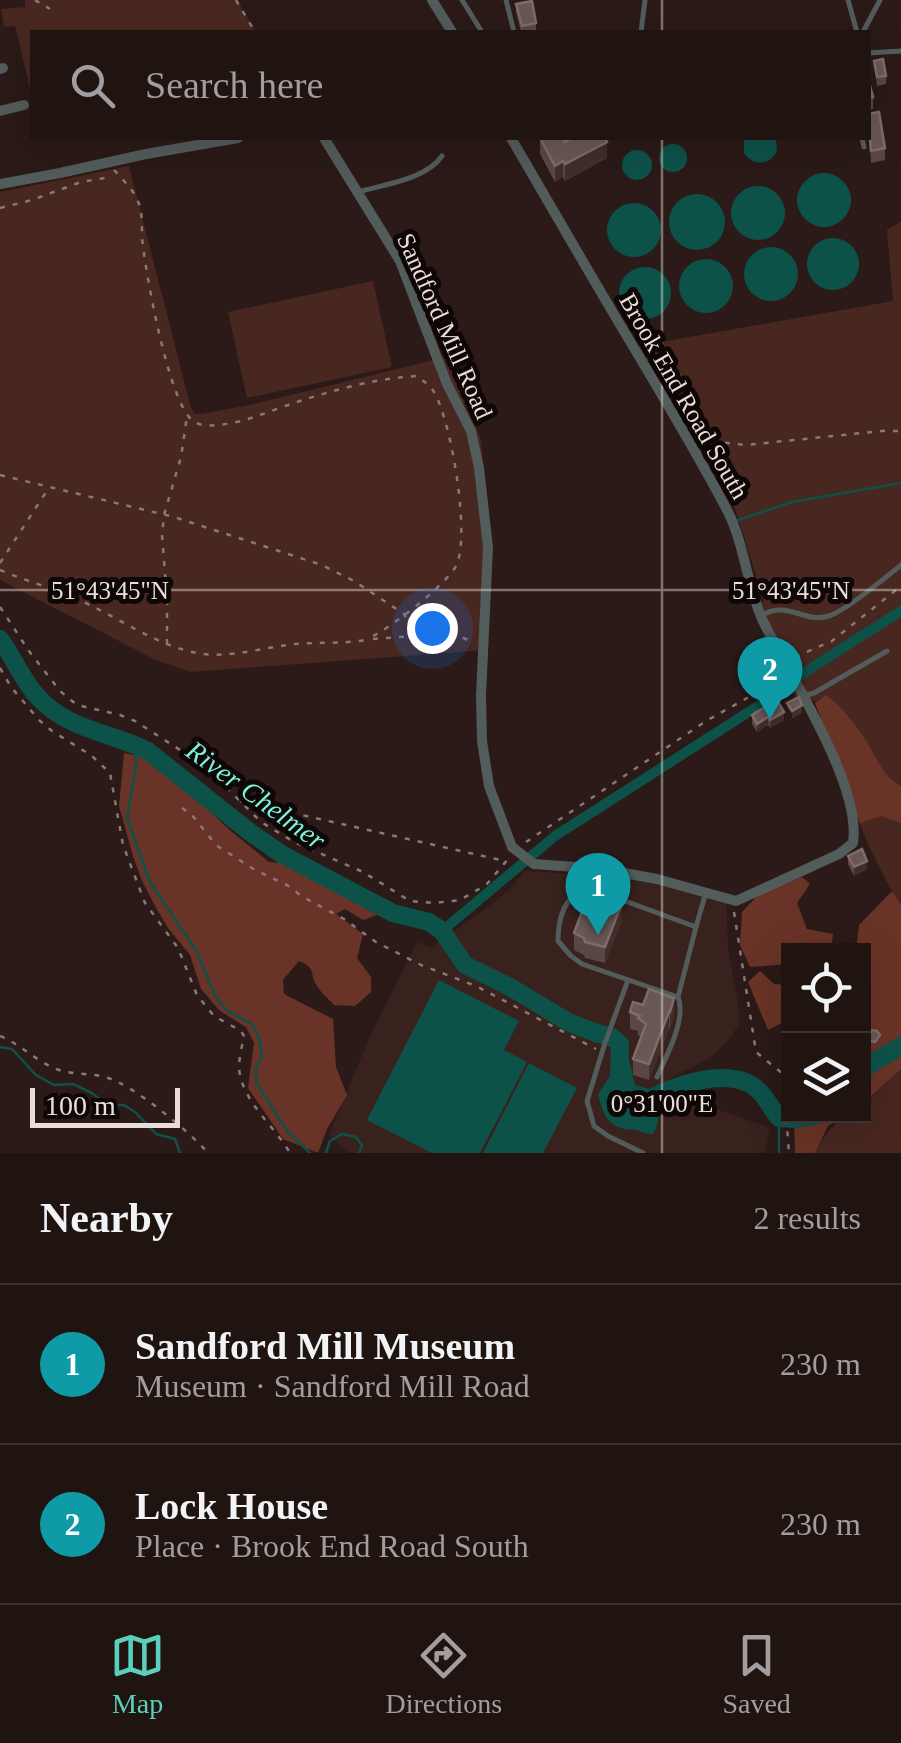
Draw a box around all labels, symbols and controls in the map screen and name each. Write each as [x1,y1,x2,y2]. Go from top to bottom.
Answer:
search box [30,30,871,140]
icon: search [65,58,120,113]
text: Search here [145,64,323,106]
street label: Sandford Mill Road [392,229,498,423]
street label: Brook End Road South [614,289,754,504]
text: 51°43'45"N [51,577,169,604]
text: 51°43'45"N [732,577,850,604]
your location [407,603,458,654]
pin: 2 [738,636,802,719]
water label: River Chelmer [180,734,332,856]
pin: 1 [566,852,630,935]
map controls [781,943,871,1123]
button: locate [781,943,871,1033]
button: layers [781,1033,871,1123]
scale bar [30,1083,180,1128]
text: 100 m [45,1090,116,1121]
text: 0°31'00"E [611,1090,713,1117]
text: Nearby [40,1195,173,1241]
text: 2 results [753,1200,861,1236]
text: Sandford Mill Museum [135,1325,515,1367]
text: 1 [65,1346,81,1382]
text: 230 m [780,1346,861,1382]
text: Museum · Sandford Mill Road [135,1368,530,1404]
text: Lock House [135,1485,328,1527]
text: 2 [65,1506,81,1542]
text: 230 m [780,1506,861,1542]
text: Place · Brook End Road South [135,1528,529,1564]
tab: Map [110,1628,165,1720]
tab: Directions [385,1628,502,1720]
tab: Saved [722,1628,791,1720]

